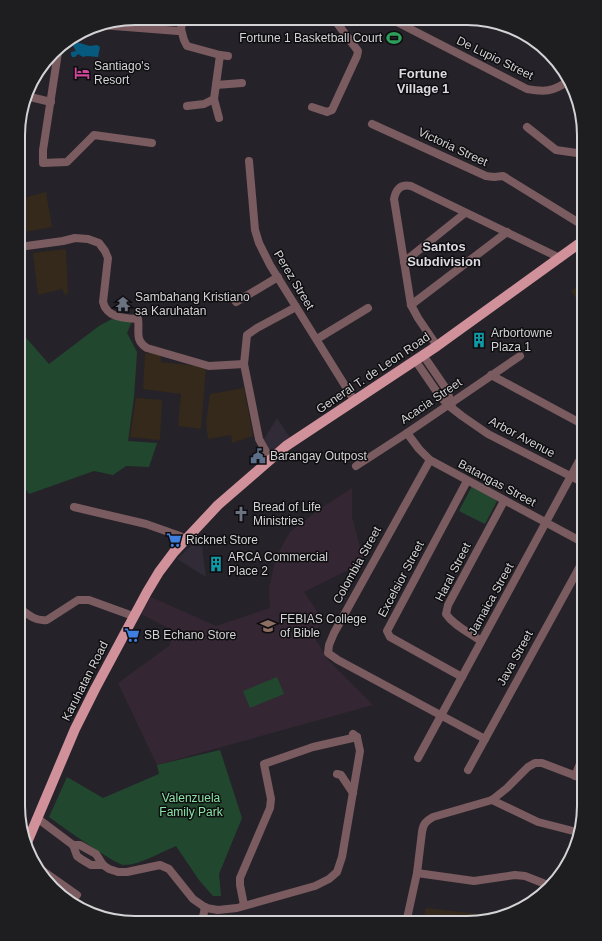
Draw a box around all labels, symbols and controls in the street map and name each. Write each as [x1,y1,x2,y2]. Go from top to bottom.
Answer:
sports icon: Fortune 1 Basketball Court [385,29,403,47]
place label: Fortune 1 Basketball Court [239,31,383,45]
street label: De Lupio Street [454,33,536,83]
place label: Santiago's Resort [94,59,150,87]
hotel icon: Santiago's Resort [73,64,91,82]
district label: Fortune Village 1 [397,66,449,96]
street label: Victoria Street [416,125,491,170]
district label: Santos Subdivision [407,239,481,269]
street label: Perez Street [271,248,318,313]
place label: Sambahang Kristiano sa Karuhatan [135,290,250,318]
temple icon: Sambahang Kristiano sa Karuhatan [114,295,132,313]
place label: Arbortowne Plaza 1 [491,326,553,354]
street label: General T. de Leon Road [314,330,432,416]
building icon: Arbortowne Plaza 1 [470,331,488,349]
street label: Acacia Street [397,375,465,427]
street label: Arbor Avenue [487,414,558,460]
public building icon: Barangay Outpost [249,447,267,465]
place label: Barangay Outpost [270,449,367,463]
street label: Batangas Street [456,457,539,510]
place label: Bread of Life Ministries [253,500,321,528]
church icon: Bread of Life Ministries [232,505,250,523]
street label: Colombia Street [330,523,384,606]
supermarket icon: Ricknet Store [165,531,183,549]
place label: Ricknet Store [186,533,258,547]
street label: Excelsior Street [375,538,427,619]
street label: Haral Street [432,540,474,604]
place label: ARCA Commercial Place 2 [228,550,328,578]
building icon: ARCA Commercial Place 2 [207,555,225,573]
street label: Jamaica Street [465,560,517,637]
place label: FEBIAS College of Bible [280,612,367,640]
school or university icon: FEBIAS College of Bible [259,617,277,635]
supermarket icon: SB Echano Store [123,626,141,644]
street label: Java Street [494,627,536,688]
place label: SB Echano Store [144,628,236,642]
street label: Karuhatan Road [59,639,111,723]
park label: Valenzuela Family Park [159,791,224,819]

